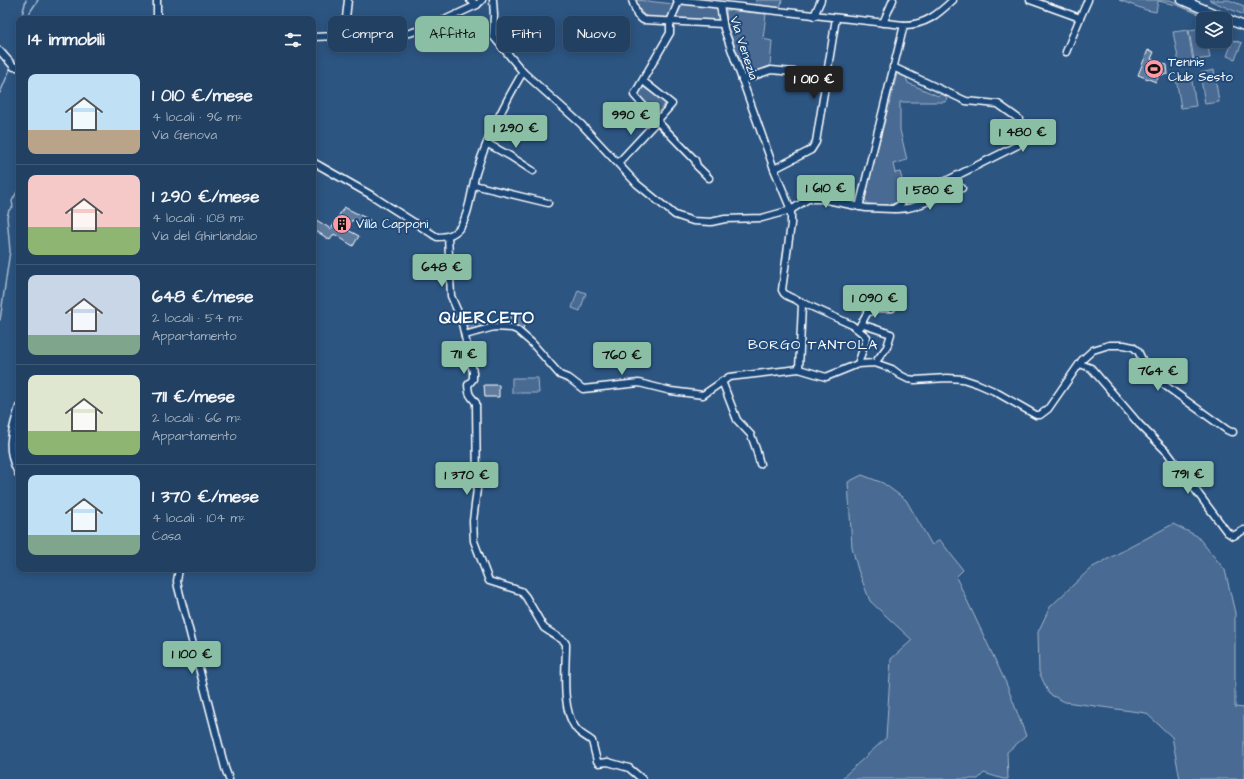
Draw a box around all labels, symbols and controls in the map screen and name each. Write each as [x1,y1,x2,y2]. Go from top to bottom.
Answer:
map controls [1196,12,1232,48]
button: layers [1196,12,1232,48]
street label: Via Venezia [725,14,763,82]
chip: Compra [328,16,407,52]
chip: Affitta [415,16,489,52]
chip: Filtri [497,16,555,52]
chip: Nuovo [563,16,630,52]
text: 14 immobili [28,28,105,52]
icon: filters [282,29,304,51]
place label: Tennis Club Sesto [1168,53,1234,86]
sports icon: Tennis Club Sesto [1143,58,1165,80]
pin: 1 010 € [777,66,851,100]
text: 1 010 € [794,70,834,88]
text: 1 010 €/mese [152,84,253,108]
icon: home [60,90,108,138]
pin: 990 € [603,102,659,136]
text: 990 € [612,106,650,124]
text: 4 locali · 96 m² [152,108,242,126]
pin: 1 290 € [479,115,553,149]
text: 1 290 € [493,119,539,137]
pin: 1 480 € [986,119,1060,153]
text: 1 480 € [999,123,1047,141]
text: Via Genova [152,126,217,144]
pin: 1 610 € [789,175,863,209]
pin: 1 580 € [893,177,967,211]
text: 1 610 € [806,179,846,197]
text: 1 580 € [906,181,954,199]
text: 1 290 €/mese [152,185,259,209]
icon: home [60,191,108,239]
text: 4 locali · 108 m² [152,209,245,227]
building icon: Villa Capponi [331,213,353,235]
place label: Villa Capponi [356,215,428,233]
text: Via del Ghirlandaio [152,227,257,245]
pin: 648 € [414,254,470,288]
text: 648 € [422,258,462,276]
text: 648 €/mese [152,285,253,309]
pin: 1 090 € [838,285,912,319]
text: 1 090 € [852,289,898,307]
icon: home [60,291,108,339]
district label: QUERCETO [439,306,535,330]
text: 2 locali · 54 m² [152,309,243,327]
text: Appartamento [152,327,237,345]
district label: BORGO TANTOLA [748,335,878,355]
pin: 711 € [436,341,492,375]
pin: 760 € [594,342,650,376]
text: 711 € [451,345,477,363]
text: 760 € [602,346,642,364]
pin: 764 € [1130,358,1186,392]
text: 764 € [1138,362,1178,380]
text: 711 €/mese [152,385,235,409]
icon: home [60,391,108,439]
text: 2 locali · 66 m² [152,409,242,427]
text: Appartamento [152,427,237,445]
pin: 791 € [1160,461,1216,495]
pin: 1 370 € [430,462,504,496]
text: 791 € [1172,465,1204,483]
text: 1 370 € [444,466,490,484]
text: 1 370 €/mese [152,485,259,509]
icon: home [60,491,108,539]
text: 4 locali · 104 m² [152,509,245,527]
text: Casa [152,527,181,545]
pin: 1 100 € [155,641,229,675]
text: 1 100 € [172,645,212,663]

